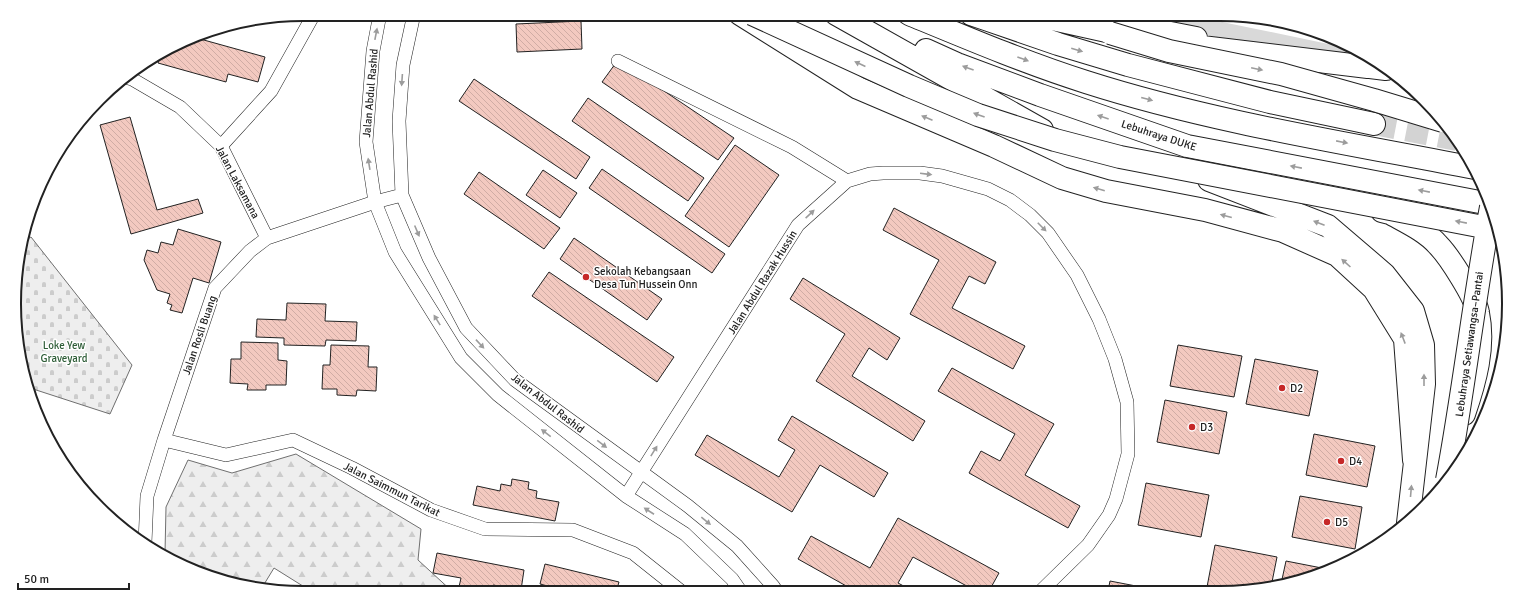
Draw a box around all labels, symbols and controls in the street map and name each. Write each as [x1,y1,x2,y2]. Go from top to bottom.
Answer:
one-way arrow [373,28,379,40]
one-way arrow [1071,47,1083,53]
street label: Jalan Abdul Rashid [360,48,381,138]
one-way arrow [1017,57,1029,63]
one-way arrow [854,60,866,67]
one-way arrow [961,65,973,71]
one-way arrow [1250,67,1263,73]
one-way arrow [398,74,405,86]
one-way arrow [1141,96,1153,102]
one-way arrow [973,111,985,117]
one-way arrow [1097,114,1109,120]
one-way arrow [922,115,933,121]
street label: Lebuhraya DUKE [1120,117,1198,154]
one-way arrow [1336,139,1348,145]
street label: Jalan Laksamana [213,144,262,221]
one-way arrow [366,157,372,170]
one-way arrow [1290,164,1302,170]
one-way arrow [920,171,932,177]
one-way arrow [1093,186,1105,192]
one-way arrow [1418,188,1430,194]
one-way arrow [805,210,815,219]
one-way arrow [1220,213,1232,219]
one-way arrow [1313,219,1325,225]
one-way arrow [1455,219,1467,225]
one-way arrow [1037,222,1047,232]
one-way arrow [414,225,420,237]
street label: Jalan Abdul Razak Hussin [725,228,800,337]
one-way arrow [1341,258,1351,268]
place label: Sekolah Kebangsaan Desa Tun Hussein Onn [594,265,698,291]
street label: Lebuhraya Setiawangsa–Pantai [1453,271,1486,418]
marker: Sekolah Kebangsaan Desa Tun Hussein Onn [581,272,591,282]
street label: Jalan Rosli Buang [180,294,219,377]
one-way arrow [434,314,441,326]
one-way arrow [1399,331,1405,343]
park label: Loke Yew Graveyard [40,339,88,365]
one-way arrow [476,339,485,349]
street label: Jalan Abdul Rashid [509,371,587,436]
one-way arrow [1421,373,1427,386]
place label: D2 [1290,382,1303,395]
marker: D2 [1277,383,1287,393]
place label: D3 [1200,421,1213,434]
marker: D3 [1187,422,1197,432]
one-way arrow [540,429,551,437]
one-way arrow [596,440,607,448]
one-way arrow [651,445,658,457]
place label: D4 [1349,455,1362,468]
marker: D4 [1336,456,1346,466]
street label: Jalan Saimmun Tarikat [341,460,442,519]
one-way arrow [1408,485,1414,497]
one-way arrow [644,507,655,515]
place label: D5 [1335,516,1348,529]
one-way arrow [701,517,712,526]
marker: D5 [1322,517,1332,527]
scale bar [18,565,129,591]
text: 50 m [24,572,49,587]

